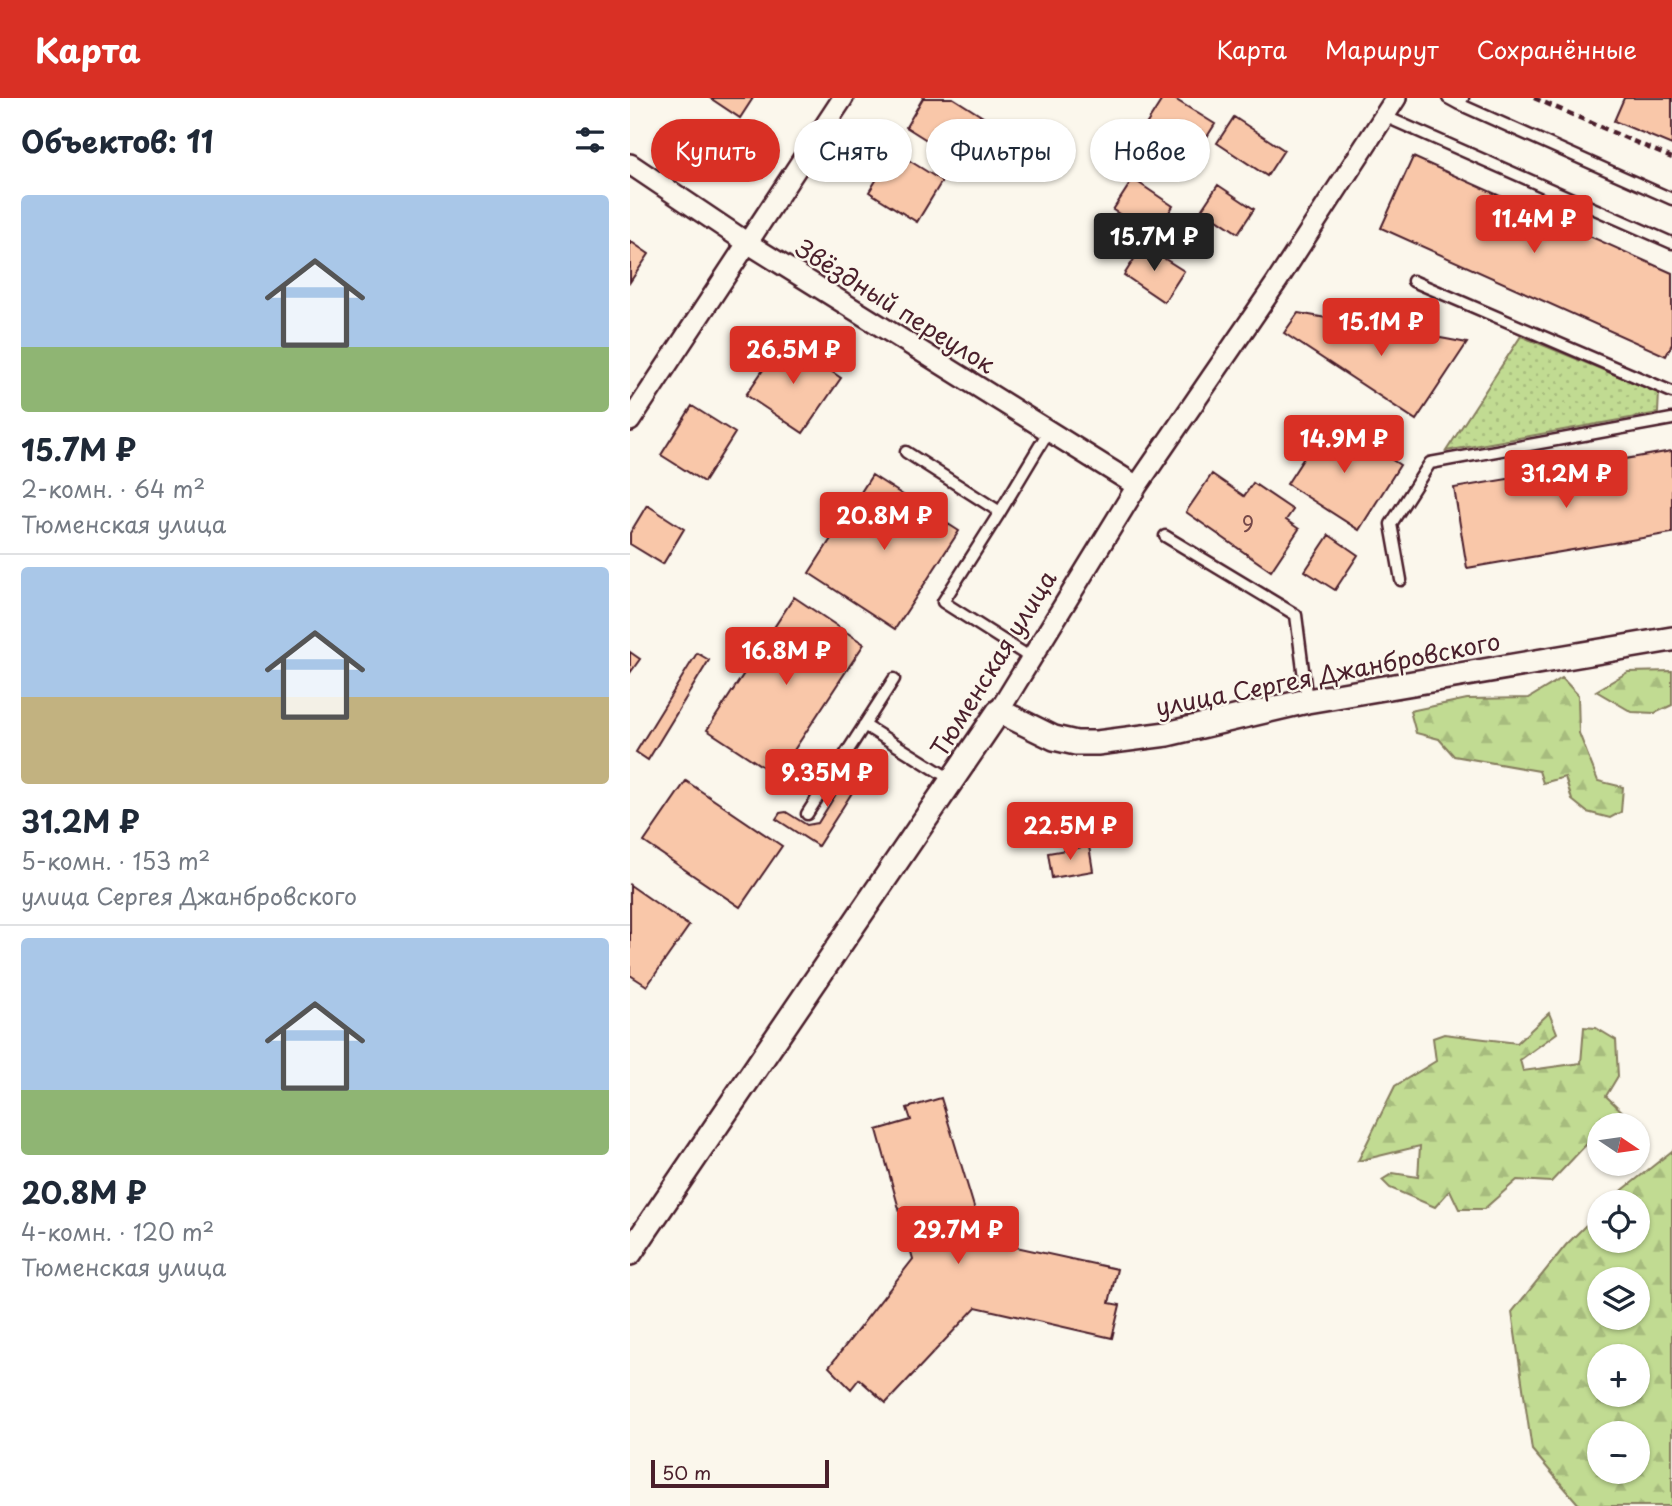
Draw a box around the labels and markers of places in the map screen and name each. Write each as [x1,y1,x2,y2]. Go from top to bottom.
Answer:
pin: 11.4M ₽ [1469,195,1599,255]
pin: 15.7M ₽ [1089,214,1219,273]
pin: 15.1M ₽ [1316,299,1446,358]
pin: 26.5M ₽ [728,327,858,386]
pin: 14.9M ₽ [1279,416,1409,475]
pin: 31.2M ₽ [1501,450,1631,510]
pin: 20.8M ₽ [819,492,949,552]
pin: 16.8M ₽ [721,628,851,687]
pin: 9.35M ₽ [762,750,892,809]
pin: 22.5M ₽ [1005,802,1135,862]
pin: 29.7M ₽ [893,1206,1023,1266]

